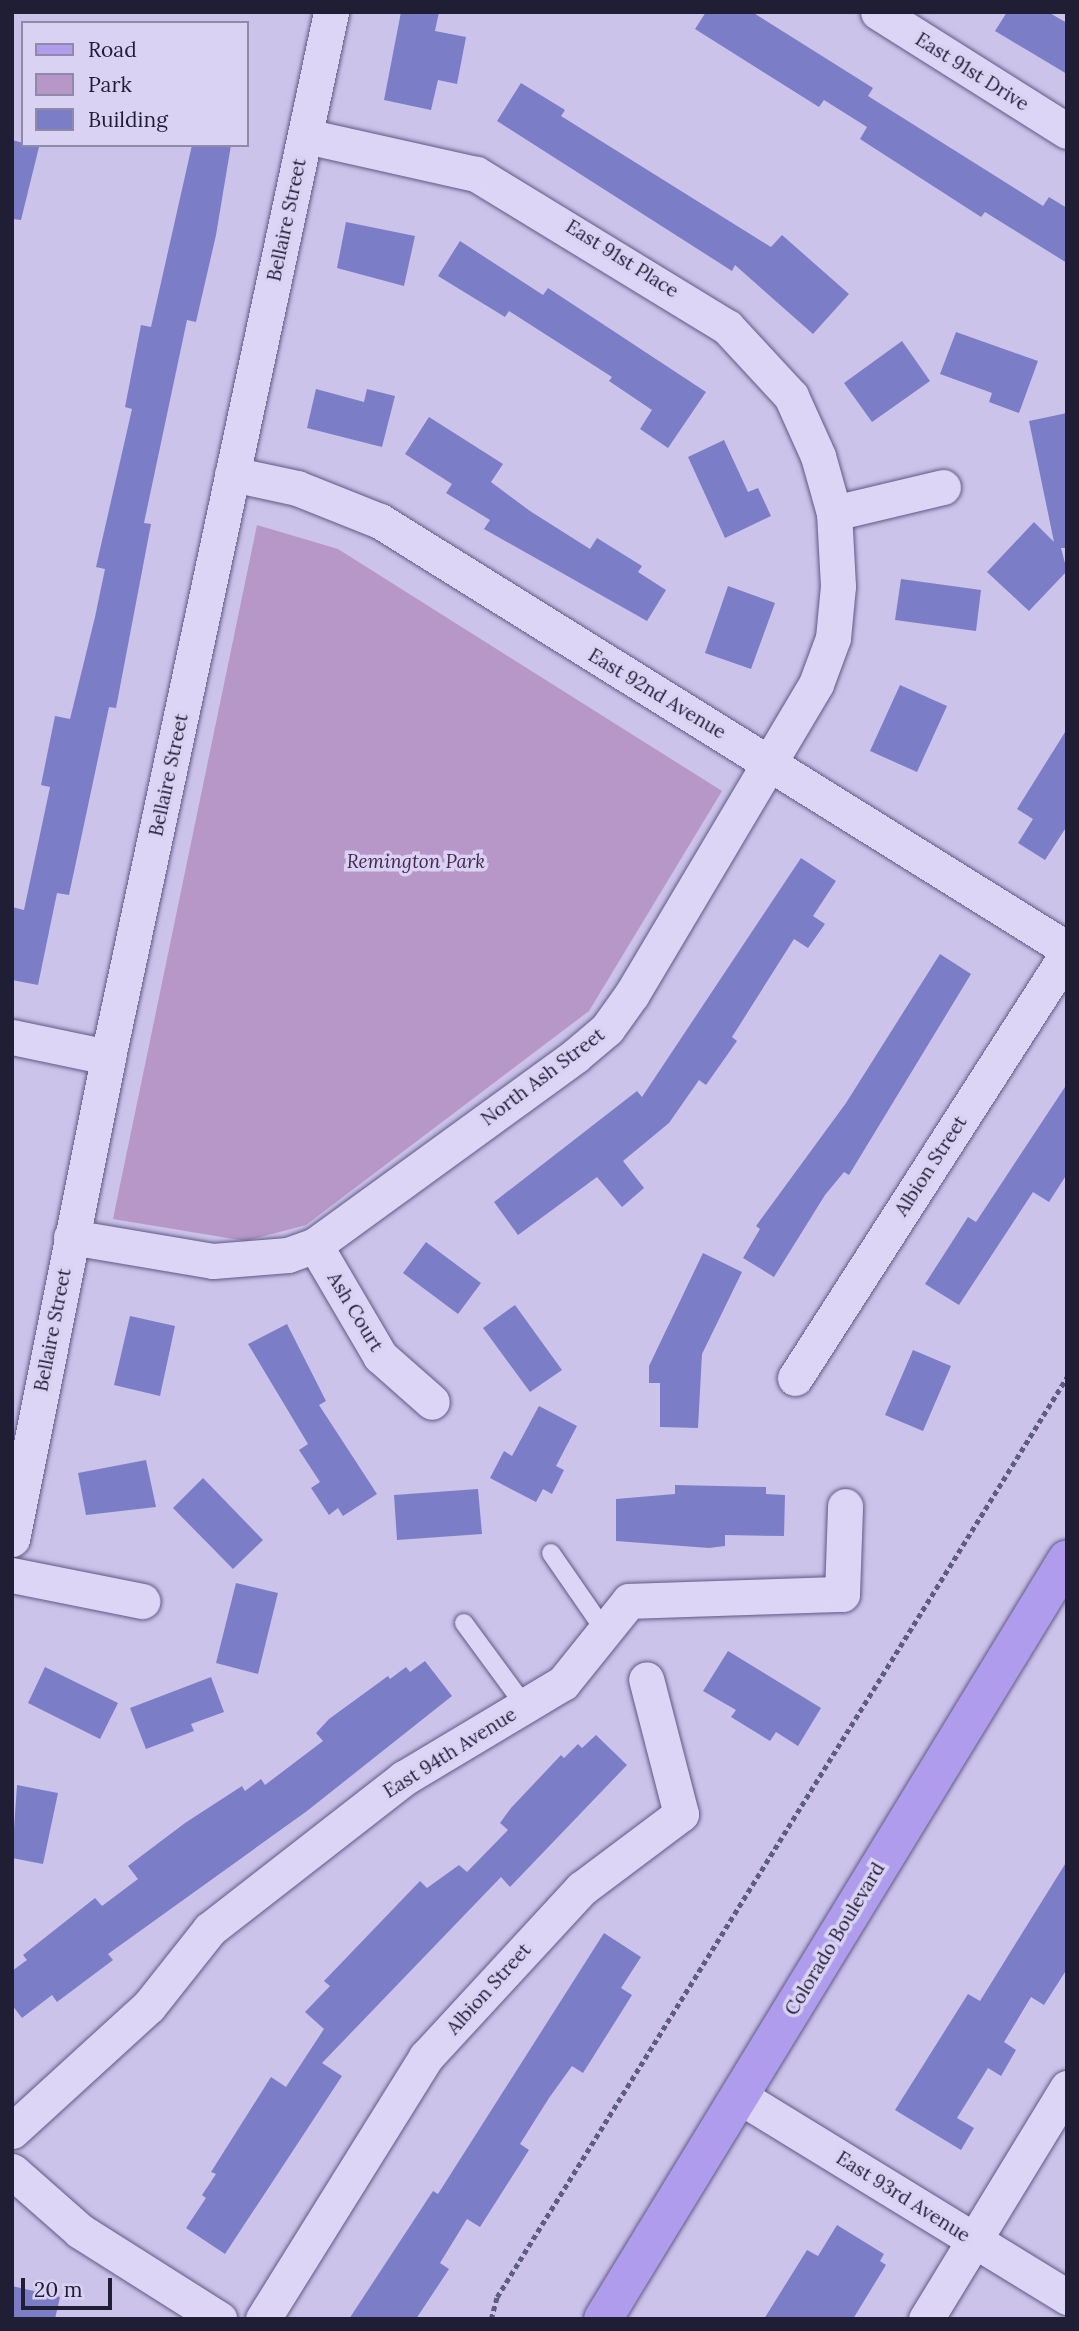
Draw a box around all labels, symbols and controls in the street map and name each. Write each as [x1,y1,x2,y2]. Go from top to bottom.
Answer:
legend [21,21,248,147]
street label: East 91st Drive [911,28,1033,116]
text: Road [88,36,137,63]
text: Park [88,71,132,98]
text: Building [88,106,168,133]
street label: Bellaire Street [263,157,311,283]
street label: East 91st Place [561,215,683,303]
street label: East 92nd Avenue [584,644,730,744]
street label: Bellaire Street [145,712,193,838]
park label: Remington Park [347,851,485,873]
street label: North Ash Street [477,1023,609,1131]
street label: Albion Street [890,1112,972,1220]
street label: Bellaire Street [30,1267,76,1393]
street label: Ash Court [322,1268,388,1356]
street label: East 94th Avenue [379,1703,521,1803]
street label: Colorado Boulevard [780,1858,890,2020]
street label: Albion Street [442,1939,536,2039]
street label: East 93rd Avenue [832,2147,974,2247]
scale bar [24,2264,116,2308]
text: 20 m [34,2276,83,2303]

